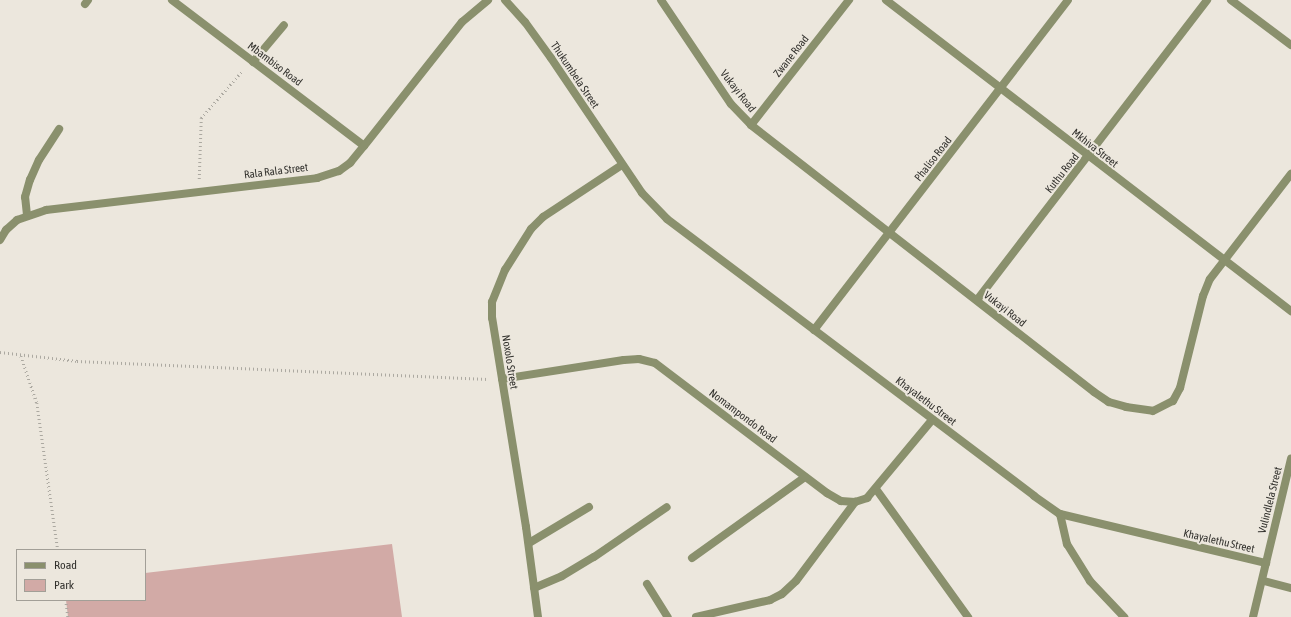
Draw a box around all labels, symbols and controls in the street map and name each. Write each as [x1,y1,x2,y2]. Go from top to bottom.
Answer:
street label: Zwane Road [771,32,811,80]
street label: Mbambiso Road [245,39,305,89]
street label: Thukumbela Street [548,39,602,111]
street label: Vukayi Road [717,67,759,115]
street label: Mkhiva Street [1069,126,1121,170]
street label: Phaliso Road [912,134,954,184]
street label: Kuthu Road [1042,150,1082,196]
street label: Rala Rala Street [243,161,309,181]
street label: Vukayi Road [981,288,1029,330]
street label: Noxolo Street [499,334,521,390]
street label: Khayalethu Street [893,374,959,428]
street label: Nomampondo Road [707,386,779,446]
street label: Vulindlela Street [1255,465,1285,535]
street label: Khayalethu Street [1182,526,1256,556]
legend [16,549,146,601]
text: Road [54,558,77,572]
text: Park [54,578,74,592]

